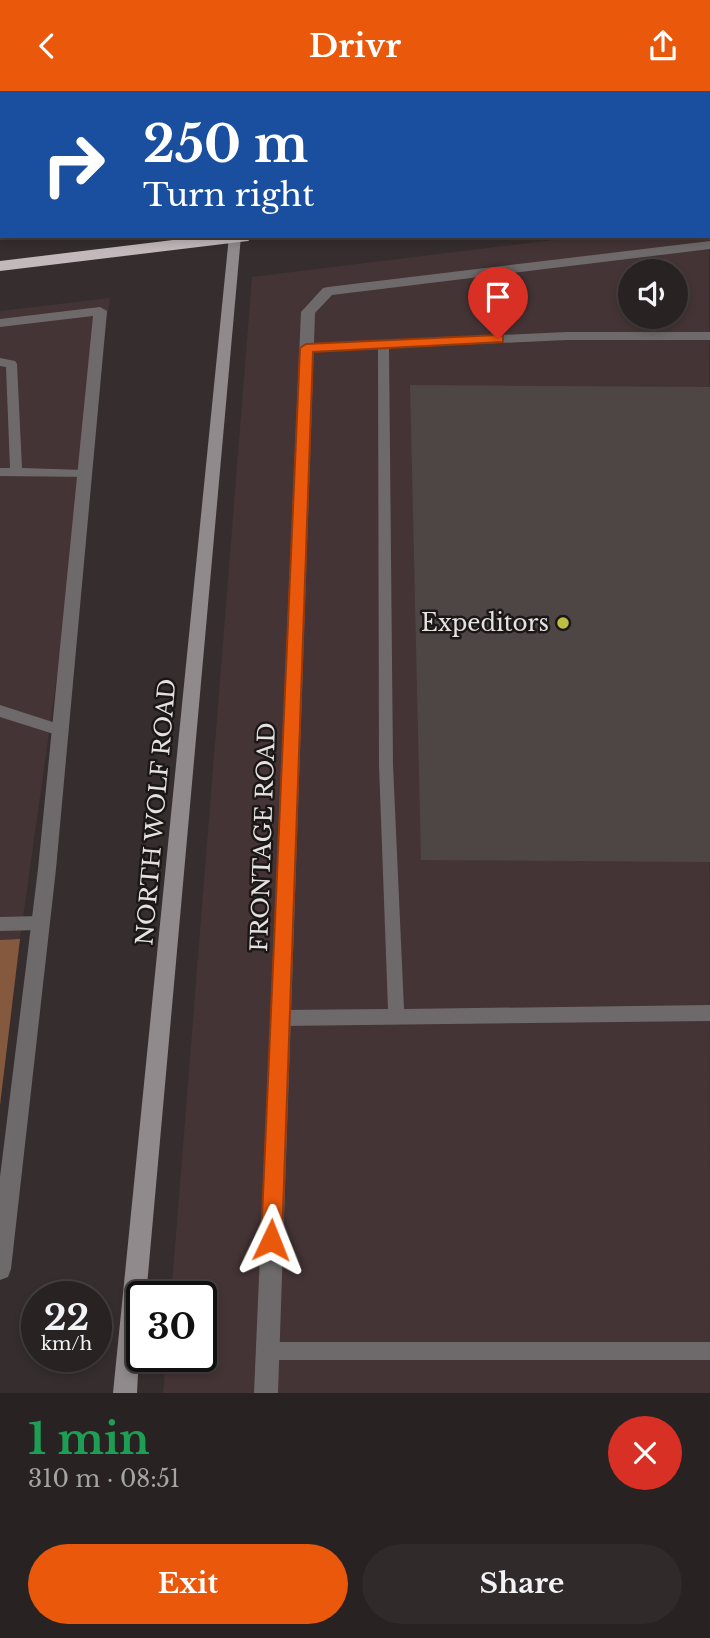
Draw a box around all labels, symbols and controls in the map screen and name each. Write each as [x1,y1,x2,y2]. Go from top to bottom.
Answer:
text: Drivr [309,26,401,66]
icon: back [28,27,66,65]
icon: share [644,27,682,65]
text: 250 m [143,114,308,175]
icon: right [28,119,119,210]
text: Turn right [143,175,314,215]
map controls [618,259,688,329]
button: sound [618,259,688,329]
pin [468,267,528,339]
icon: arrive [479,278,517,316]
place label: Expeditors [421,609,549,637]
marker: Expeditors [555,615,571,631]
street label: NORTH WOLF ROAD [130,677,182,947]
street label: FRONTAGE ROAD [245,722,281,952]
position arrow [234,1203,308,1277]
speed limit sign: 30 [126,1281,217,1372]
text: 22 [44,1296,89,1339]
text: km/h [41,1333,92,1355]
text: 1 min [28,1413,150,1465]
button: close [608,1416,682,1490]
text: 310 m · 08:51 [28,1465,180,1493]
button: Exit [28,1544,348,1624]
button: Share [362,1544,682,1624]

